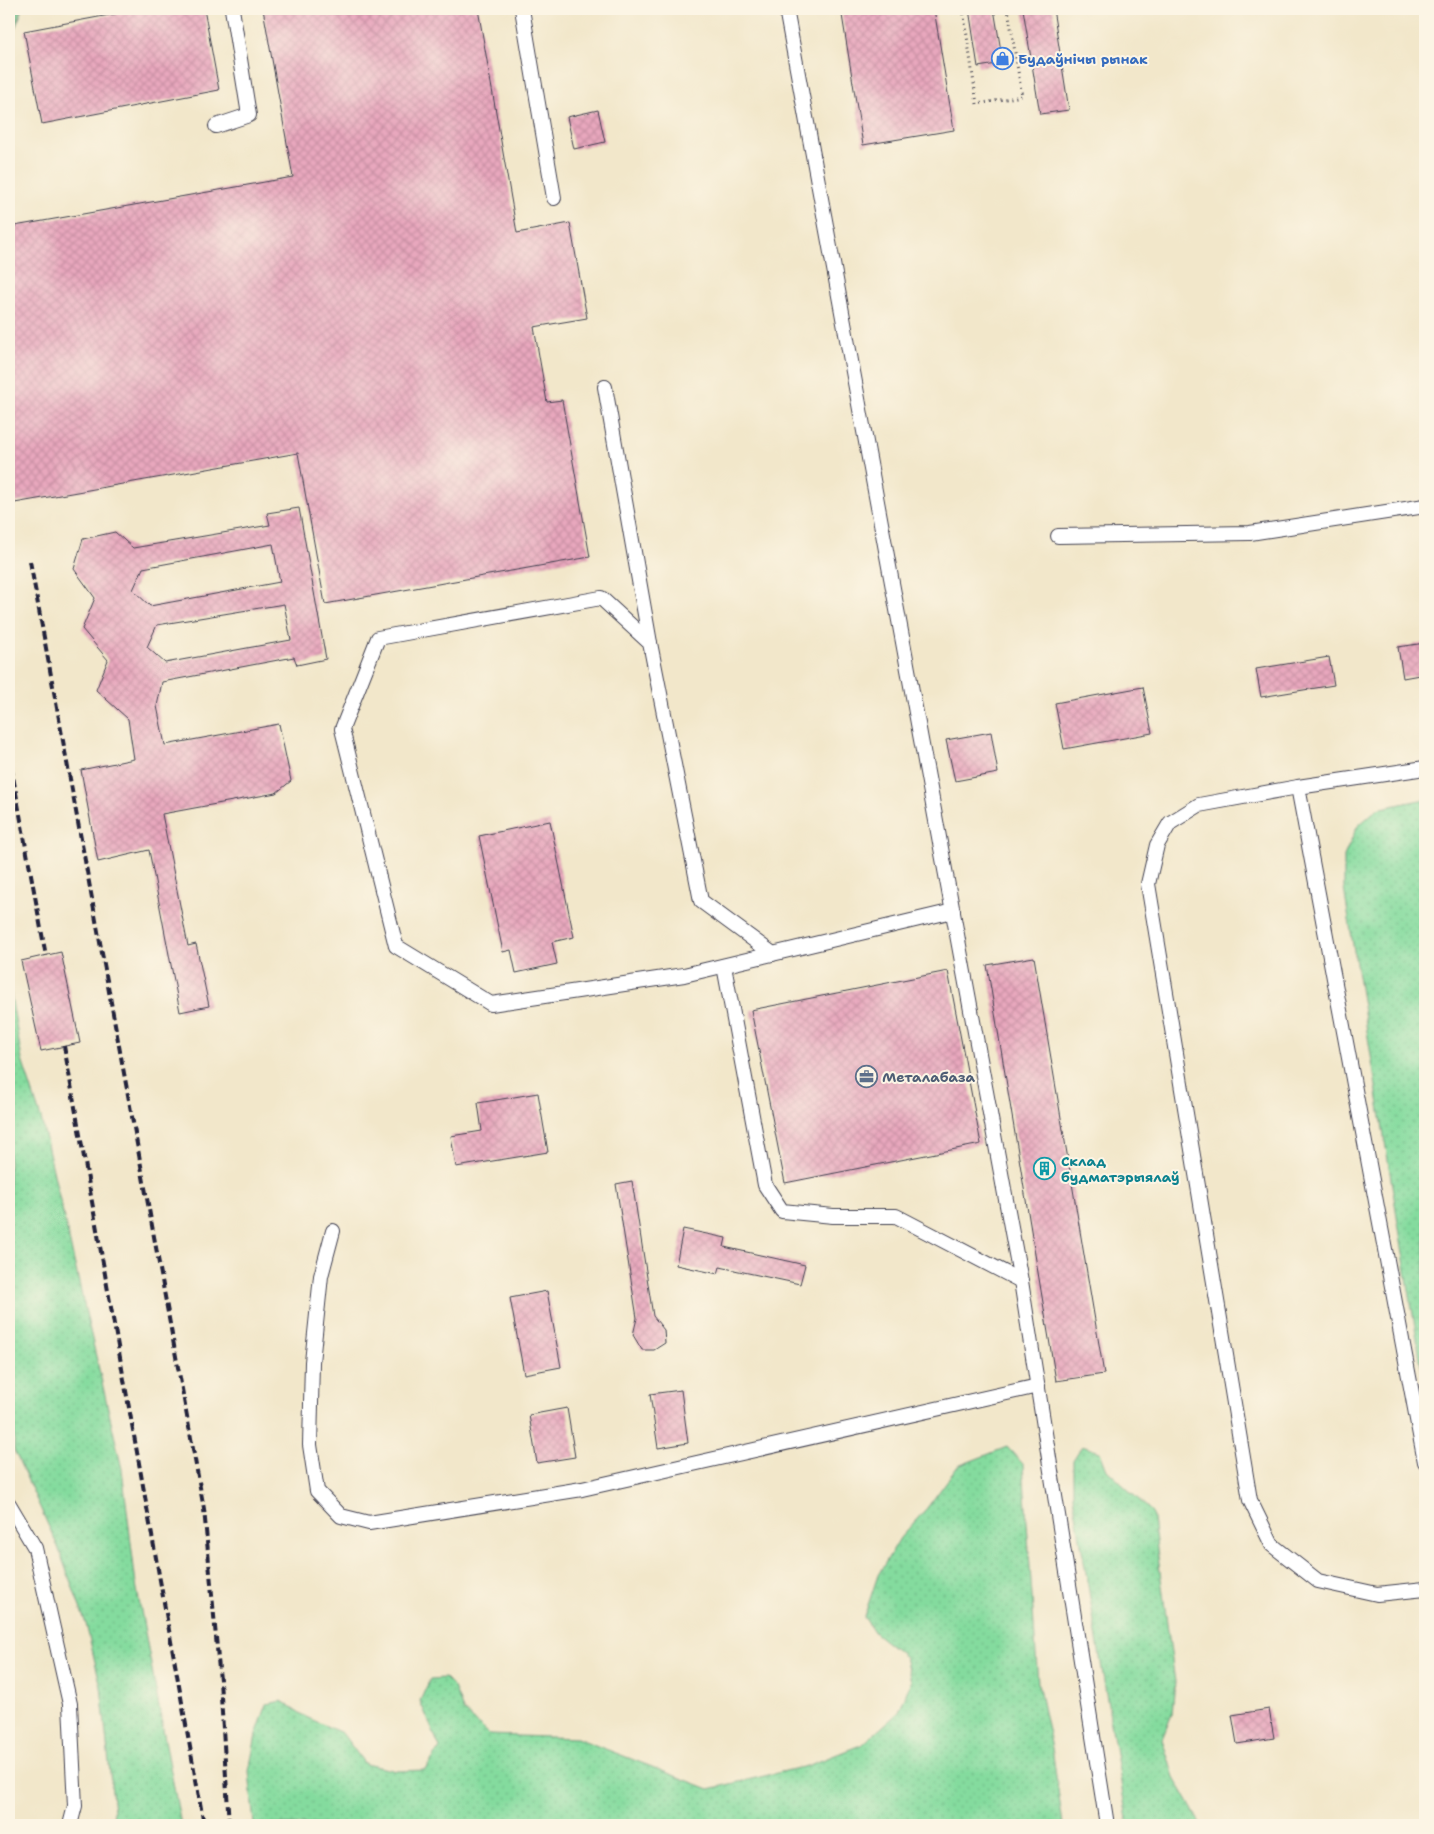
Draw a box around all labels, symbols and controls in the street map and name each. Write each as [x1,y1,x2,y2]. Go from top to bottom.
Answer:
shop icon: Будаўнічы рынак [990,47,1014,71]
place label: Будаўнічы рынак [1018,50,1148,68]
office icon: Металабаза [854,1065,878,1089]
place label: Металабаза [882,1068,976,1086]
place label: Склад будматэрыялаў [1061,1152,1180,1186]
building icon: Склад будматэрыялаў [1033,1157,1057,1181]

